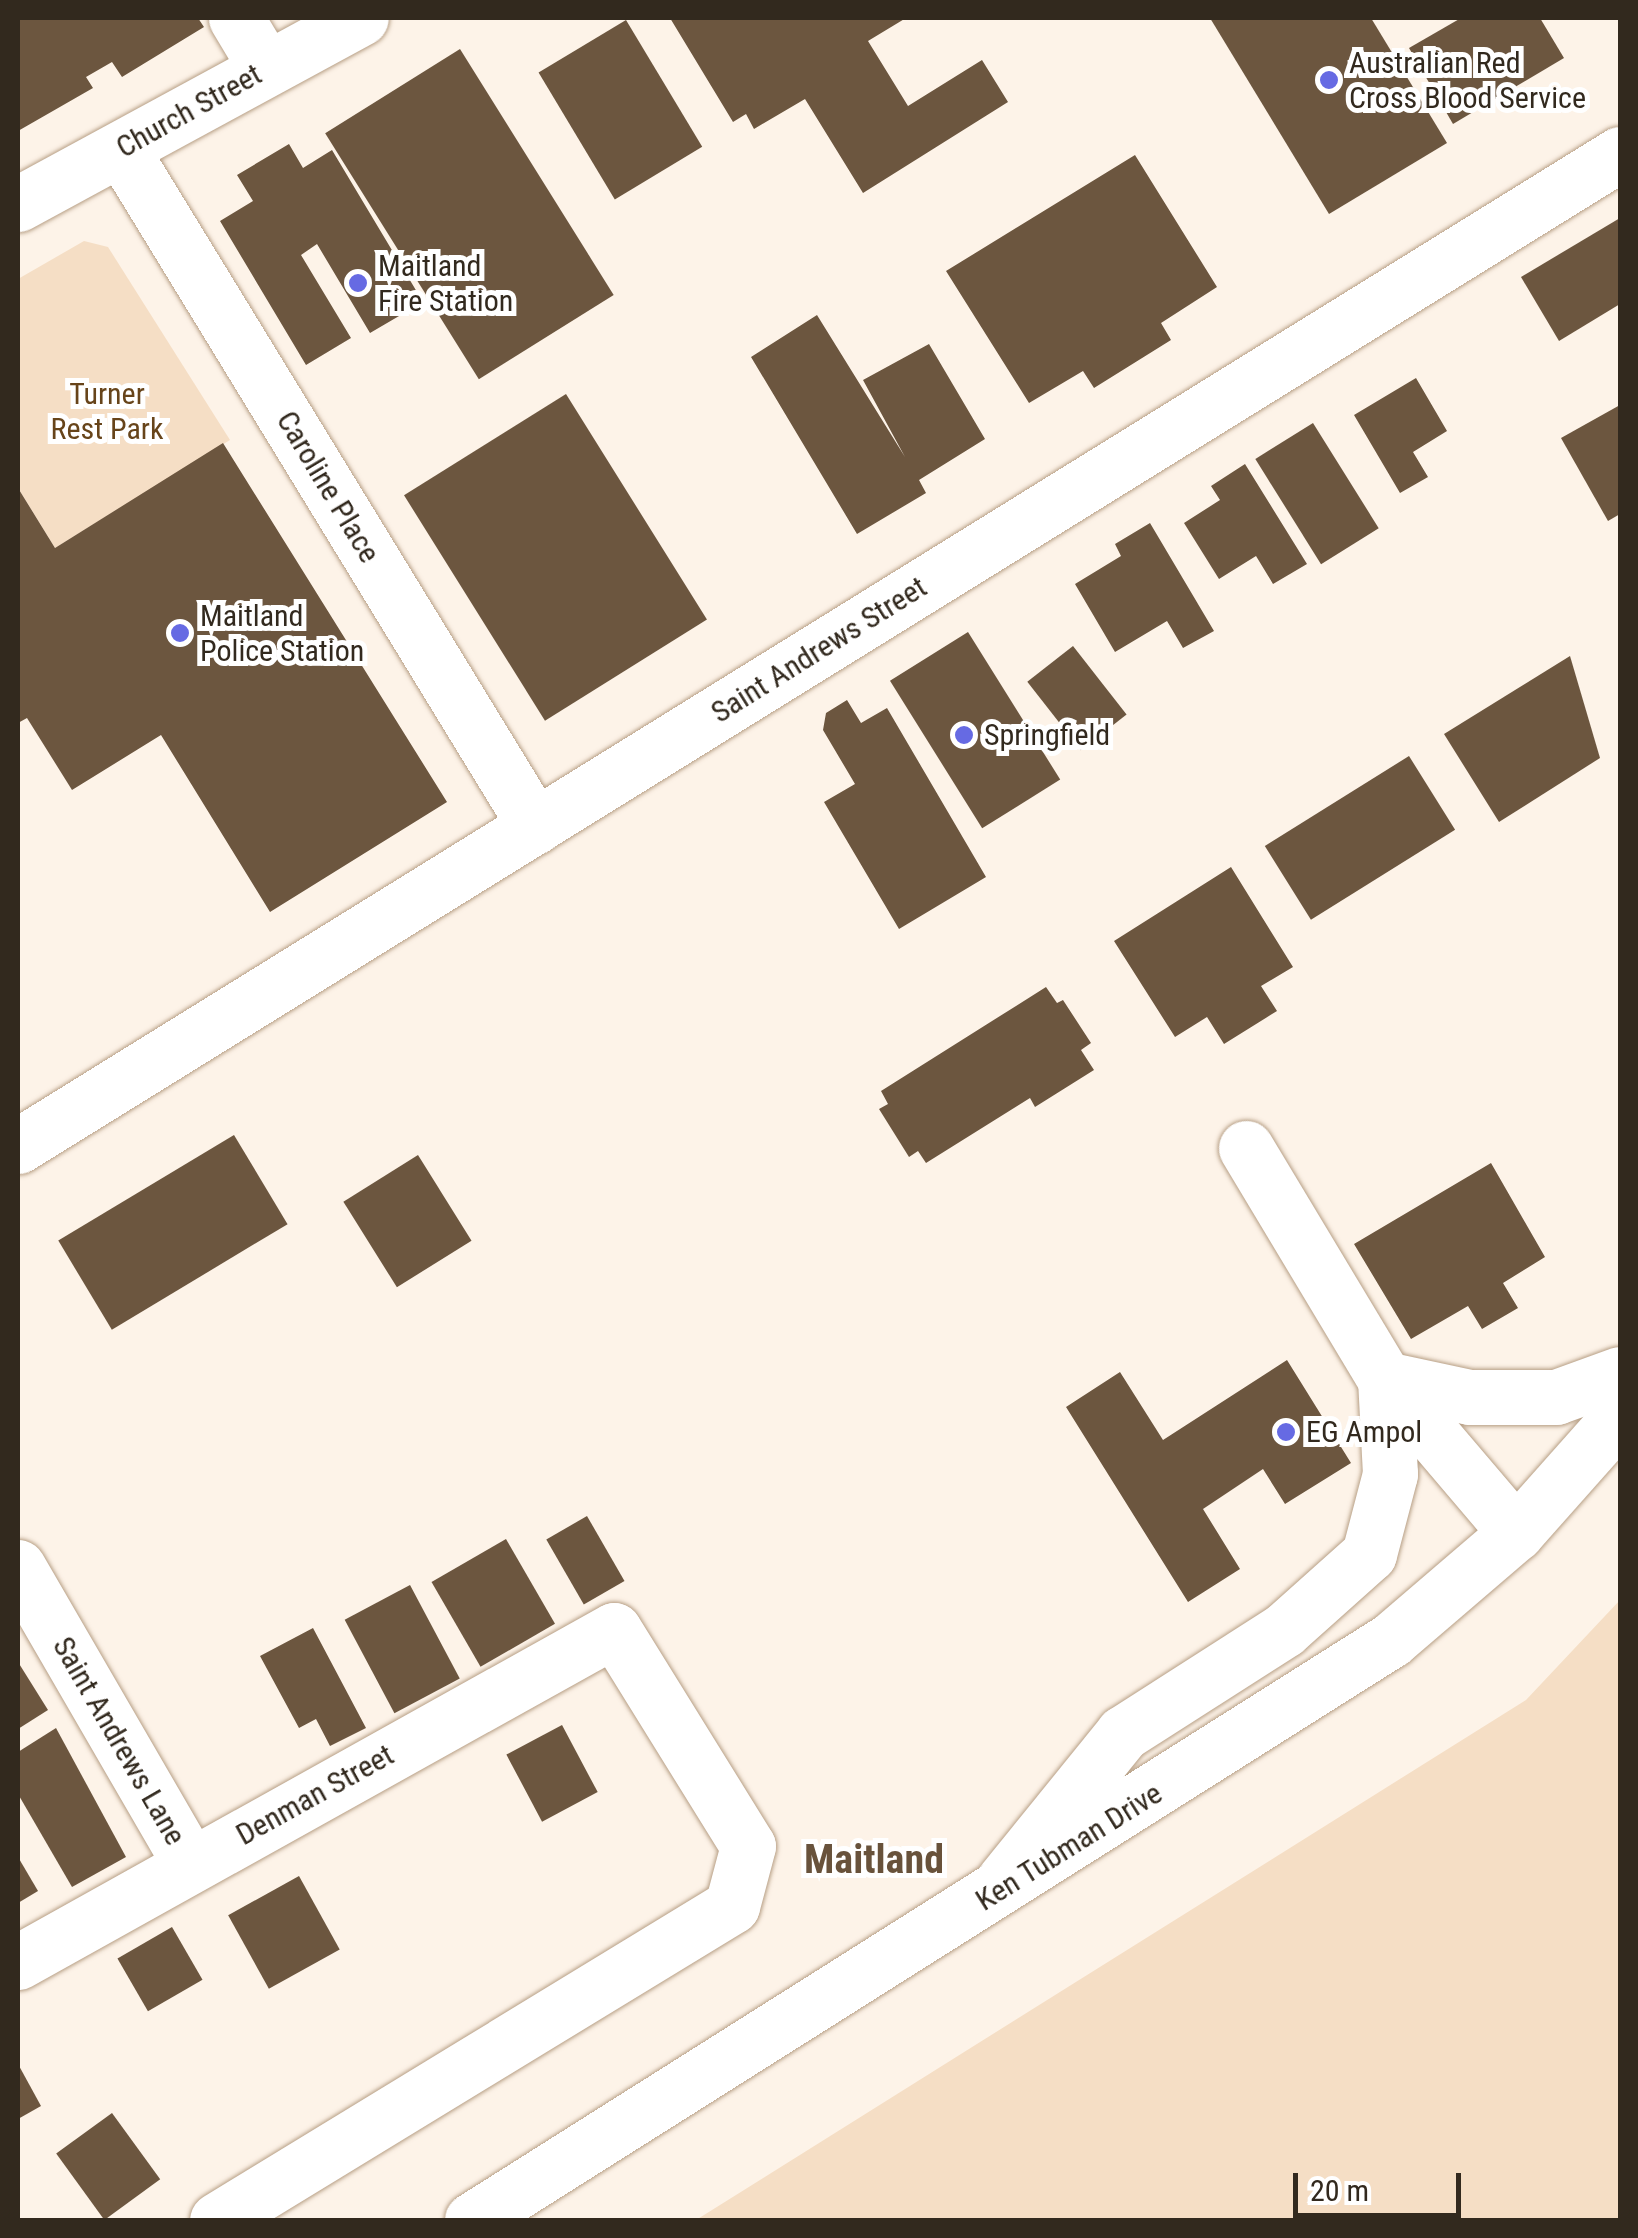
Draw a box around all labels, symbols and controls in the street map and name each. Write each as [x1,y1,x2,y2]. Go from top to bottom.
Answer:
place label: Australian Red Cross Blood Service [1349,45,1586,116]
street label: Church Street [110,56,268,166]
marker: Australian Red Cross Blood Service [1318,69,1340,91]
place label: Maitland Fire Station [378,248,513,318]
marker: Maitland Fire Station [347,272,369,294]
park label: Turner Rest Park [51,376,163,446]
street label: Caroline Place [269,405,387,569]
street label: Saint Andrews Street [705,569,933,731]
place label: Maitland Police Station [200,598,364,668]
marker: Maitland Police Station [169,622,191,644]
place label: Springfield [984,717,1110,753]
marker: Springfield [953,724,975,746]
place label: EG Ampol [1306,1414,1422,1450]
marker: EG Ampol [1275,1421,1297,1443]
street label: Saint Andrews Lane [45,1631,193,1851]
street label: Denman Street [230,1737,400,1853]
street label: Ken Tubman Drive [969,1775,1169,1919]
district label: Maitland [804,1836,944,1884]
scale bar [1298,2153,1466,2215]
text: 20 m [1310,2173,1369,2208]

